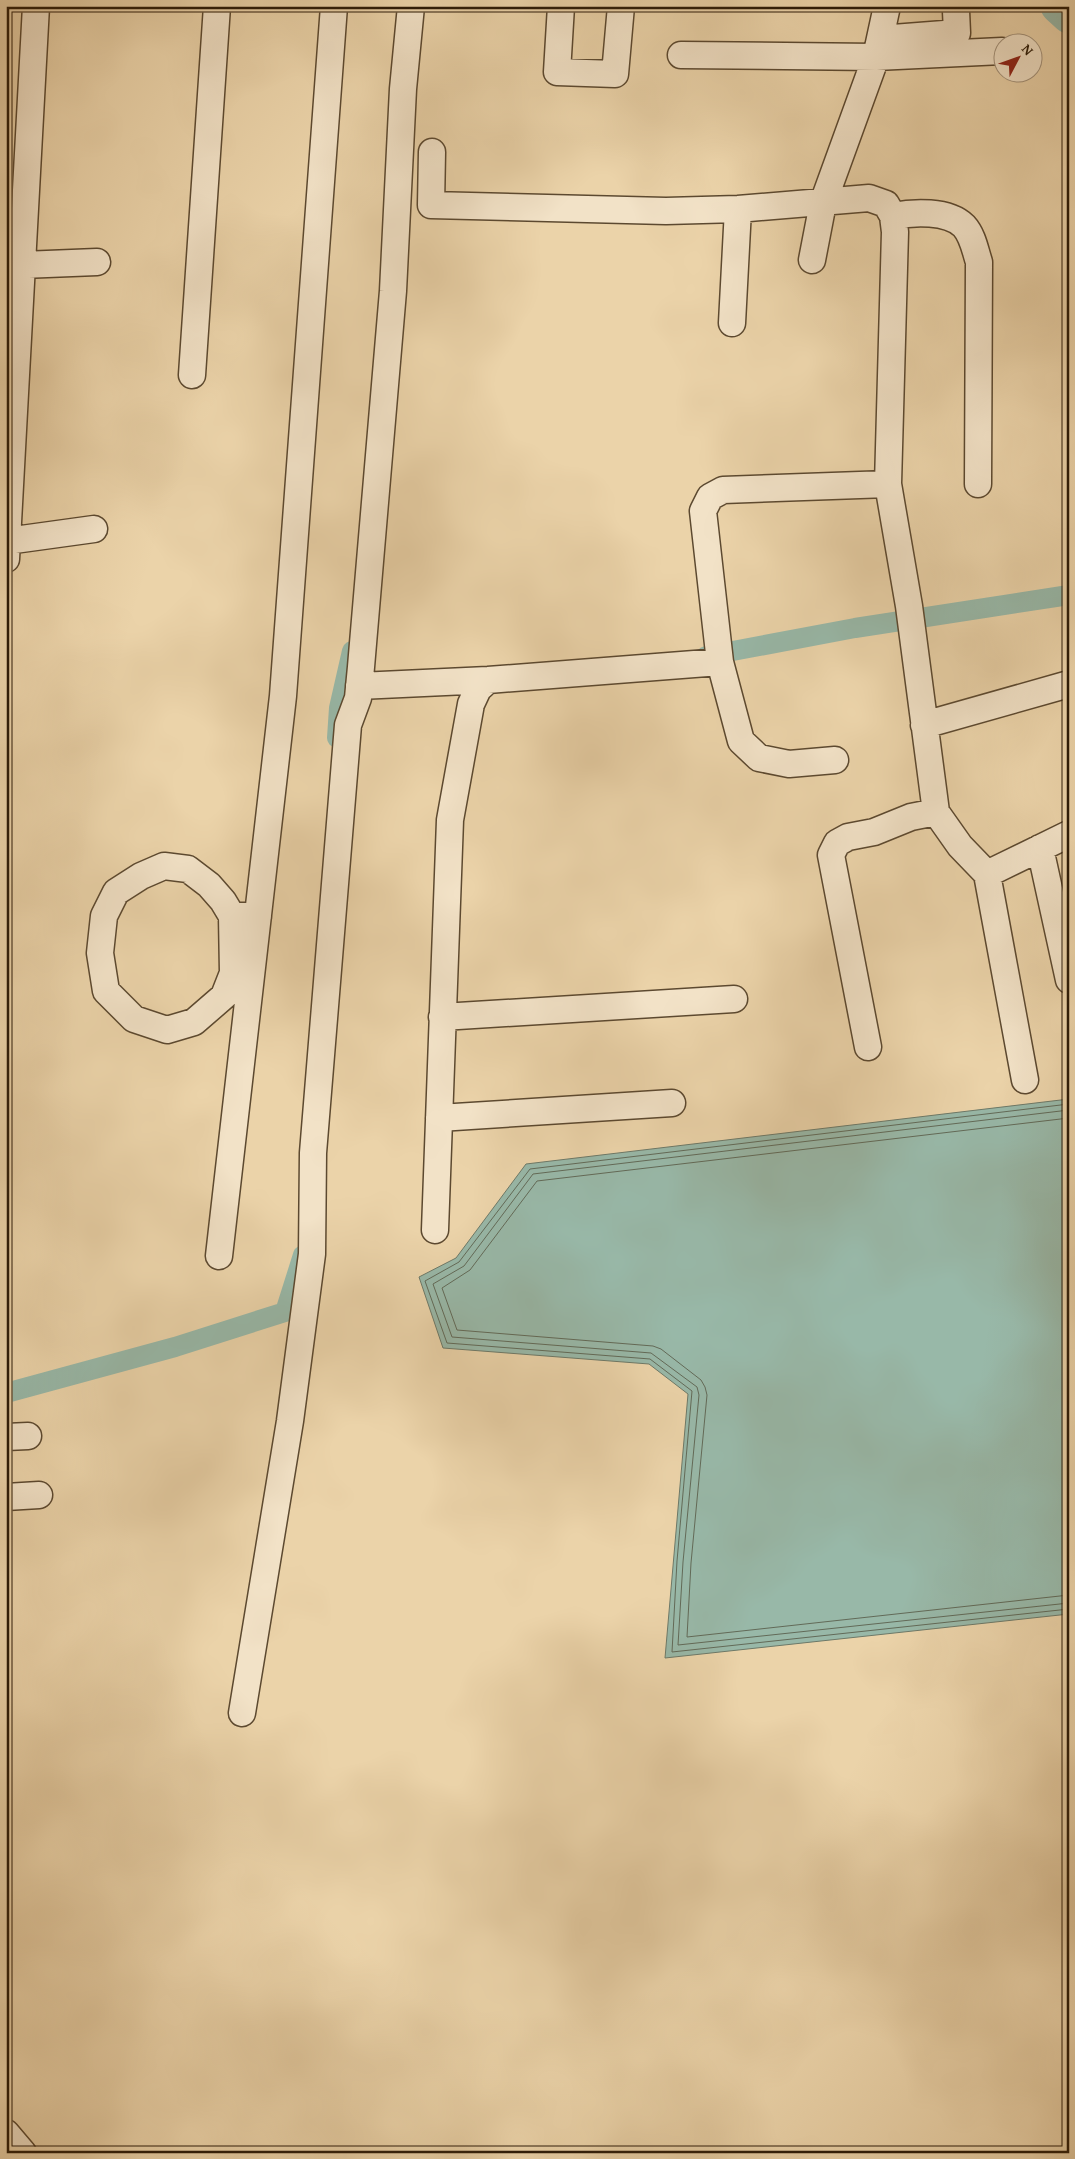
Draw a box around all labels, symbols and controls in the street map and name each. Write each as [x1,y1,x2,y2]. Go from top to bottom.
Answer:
north arrow [992,32,1042,82]
text: N [1017,39,1039,60]

